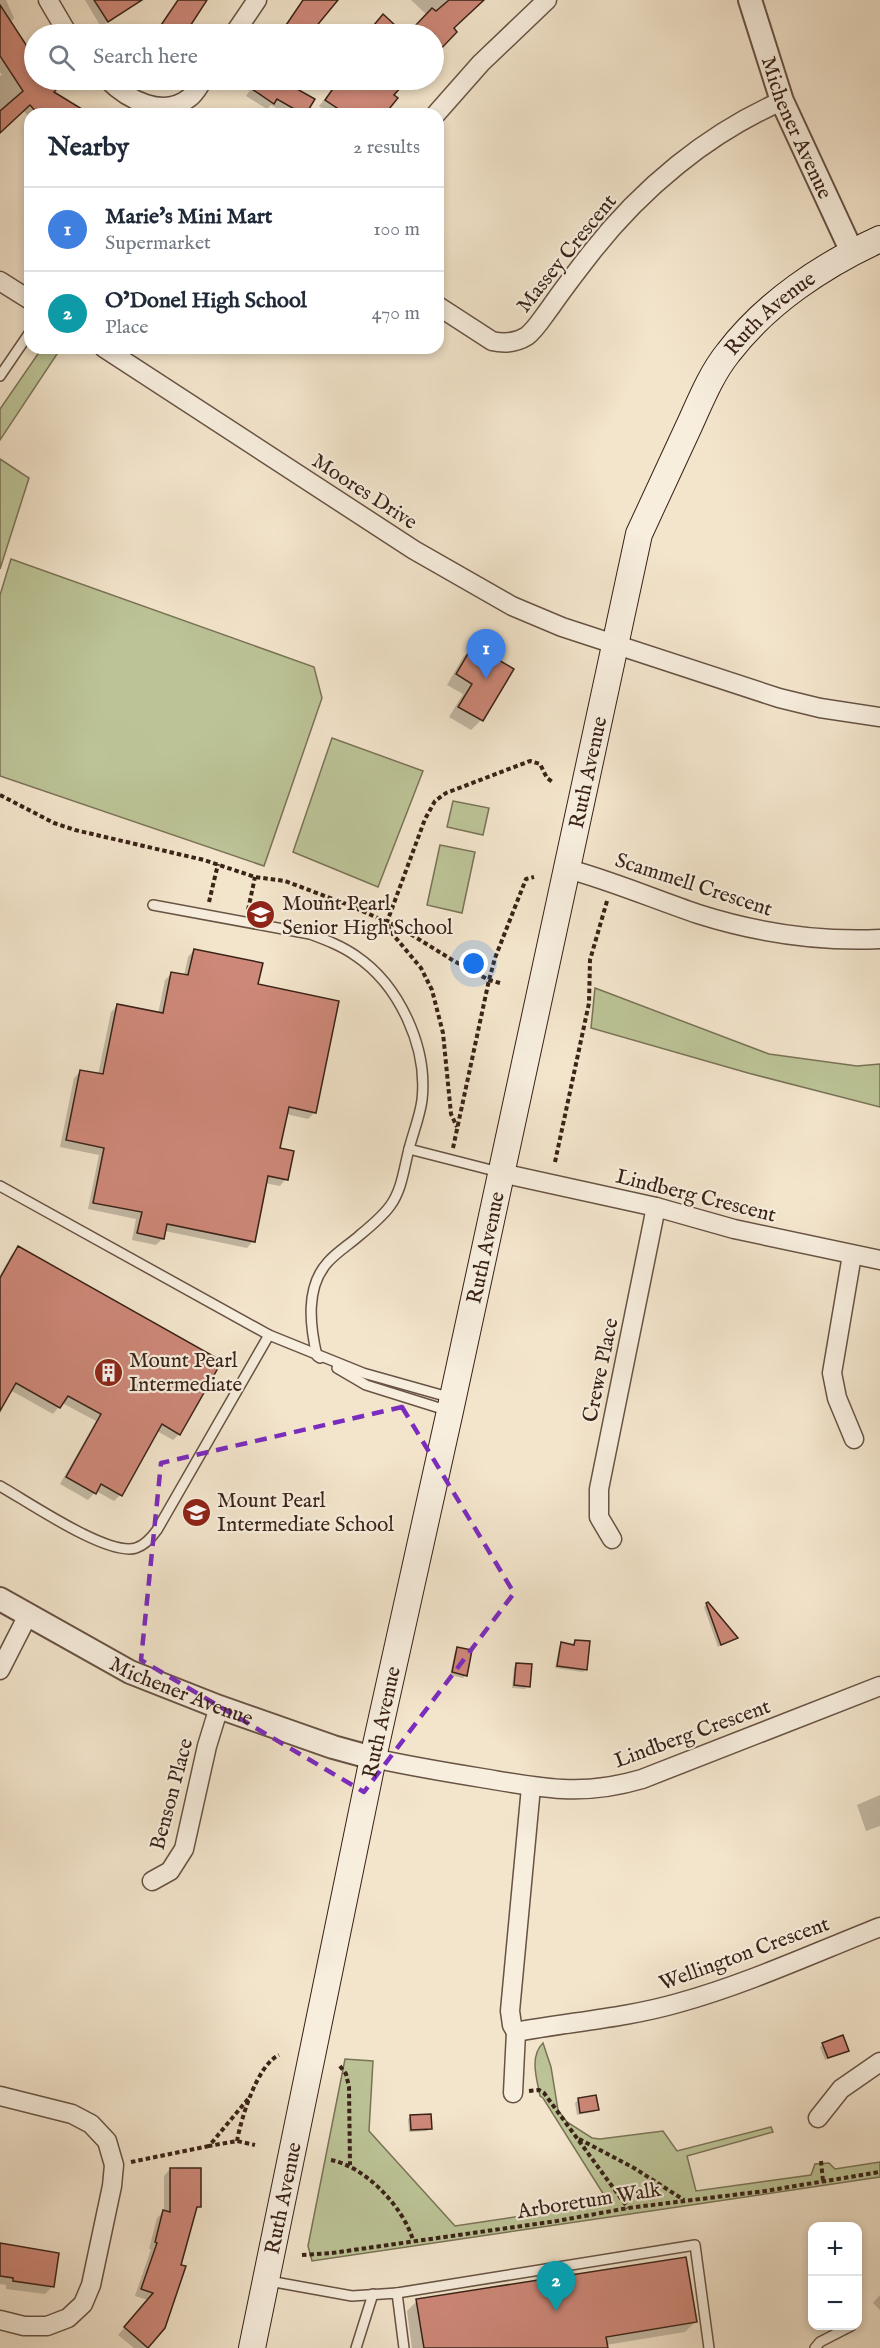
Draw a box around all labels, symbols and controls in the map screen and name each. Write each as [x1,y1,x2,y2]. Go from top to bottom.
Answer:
search box [24,24,444,90]
icon: search [45,41,78,74]
text: Search here [93,43,198,71]
street label: Michener Avenue [754,53,838,204]
text: Nearby [48,131,129,164]
text: 2 results [353,135,420,160]
street label: Massey Crescent [511,189,623,319]
text: Marie's Mini Mart [105,203,272,231]
text: 1 [64,217,71,242]
text: 100 m [373,217,420,242]
text: Supermarket [105,231,211,256]
street label: Ruth Avenue [719,266,822,361]
text: O’Donel High School [105,287,307,315]
text: 2 [63,301,72,326]
text: 470 m [372,301,420,326]
text: Place [105,315,148,340]
street label: Moores Drive [306,448,422,537]
pin: 1 [466,630,506,679]
street label: Ruth Avenue [564,714,614,831]
street label: Scammell Crescent [612,847,776,924]
place label: Mount Pearl Senior High School [282,891,453,942]
school or university icon: Mount Pearl Senior High School [245,899,277,931]
your location [459,949,488,978]
street label: Lindberg Crescent [613,1164,779,1229]
street label: Ruth Avenue [462,1189,512,1306]
street label: Crewe Place [577,1315,626,1425]
place label: Mount Pearl Intermediate [129,1348,243,1399]
building icon: Mount Pearl Intermediate [92,1356,124,1388]
place label: Mount Pearl Intermediate School [217,1488,394,1539]
school or university icon: Mount Pearl Intermediate School [180,1496,212,1528]
street label: Michener Avenue [104,1651,257,1733]
street label: Ruth Avenue [357,1664,408,1781]
street label: Lindberg Crescent [611,1694,774,1775]
street label: Benson Place [145,1735,200,1853]
street label: Wellington Crescent [656,1911,833,1998]
street label: Ruth Avenue [260,2140,309,2257]
street label: Arboretum Walk [514,2177,664,2226]
map controls [808,2222,862,2330]
button: + [808,2222,862,2276]
pin: 2 [536,2262,576,2311]
button: − [808,2276,862,2330]

